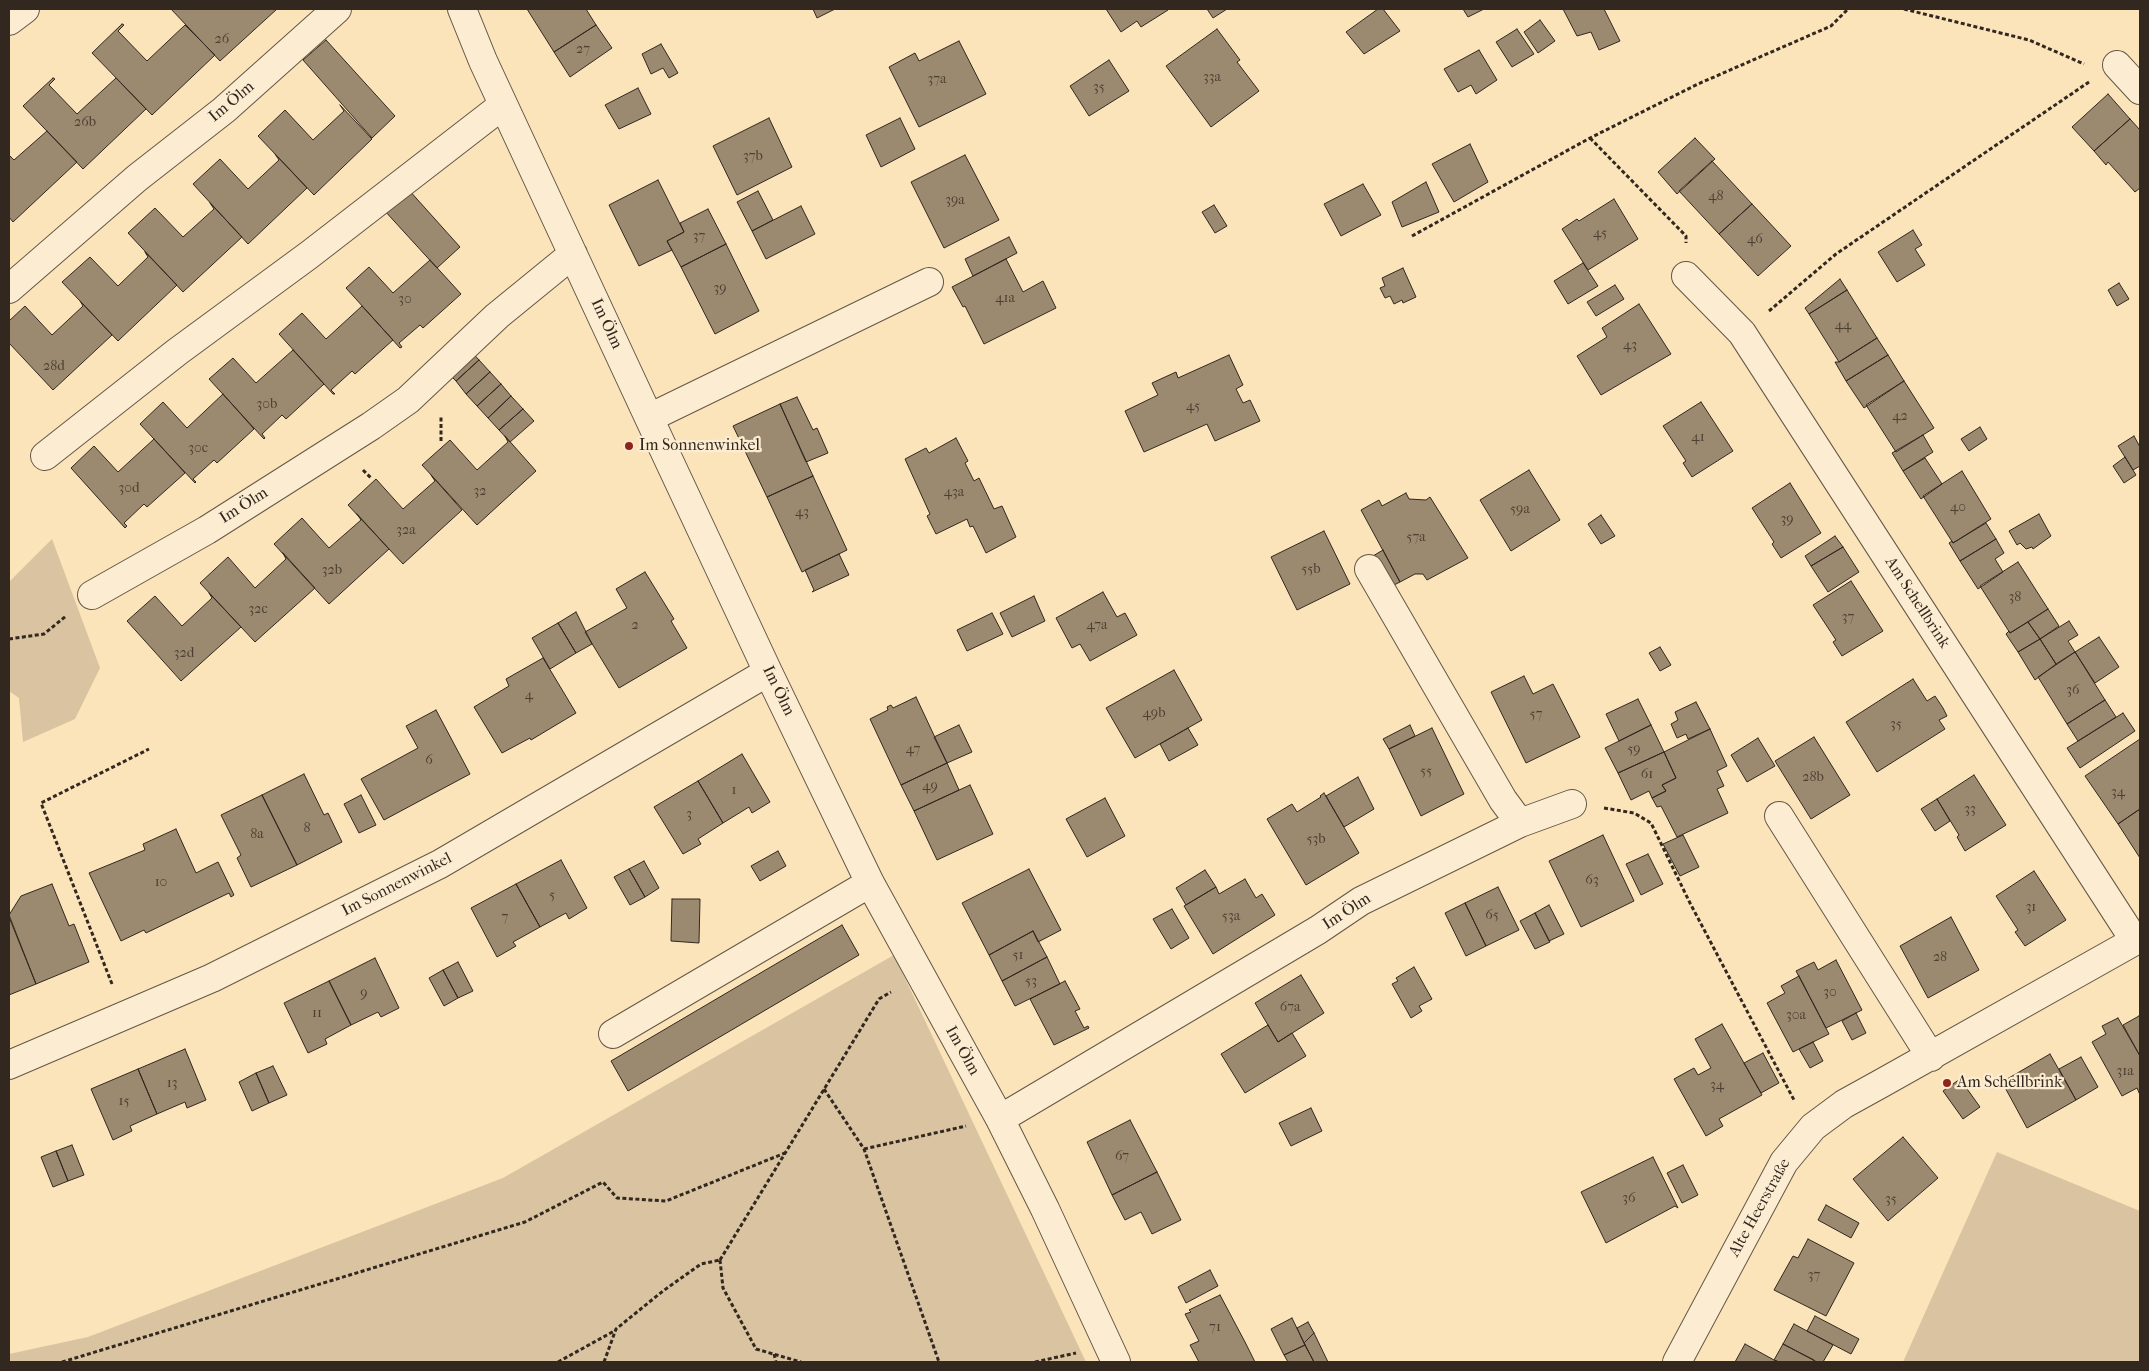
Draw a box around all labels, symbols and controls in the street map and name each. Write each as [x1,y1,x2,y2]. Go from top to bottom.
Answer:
house number: 26 [215,32,229,48]
house number: 27 [576,42,590,58]
house number: 33a [1203,70,1221,86]
house number: 37a [928,72,946,88]
street label: Im Ölm [205,77,259,127]
house number: 35 [1093,80,1105,96]
house number: 26b [74,115,96,131]
house number: 37b [743,149,763,165]
house number: 48 [1708,189,1724,205]
house number: 39a [945,193,965,209]
house number: 45 [1593,226,1607,242]
house number: 37 [693,229,705,245]
house number: 46 [1747,232,1763,248]
house number: 39 [713,281,727,297]
house number: 41a [995,291,1015,307]
house number: 30 [398,292,412,308]
street label: Im Ölm [586,296,626,352]
house number: 44 [1835,318,1851,334]
house number: 43 [1623,338,1637,354]
house number: 28d [43,359,65,375]
house number: 30b [257,397,277,413]
house number: 45 [1186,399,1200,415]
house number: 42 [1892,409,1908,425]
house number: 41 [1691,430,1705,446]
place label: Im Sonnenwinkel [639,436,760,456]
marker: Im Sonnenwinkel [623,440,635,452]
house number: 30c [188,441,208,457]
house number: 30d [118,481,140,497]
street label: Im Ölm [216,484,272,528]
house number: 32 [474,484,486,500]
house number: 43a [944,485,964,501]
house number: 40 [1950,500,1966,516]
house number: 59a [1510,502,1530,518]
house number: 43 [795,505,809,521]
house number: 39 [1780,512,1794,528]
house number: 32a [396,523,416,539]
house number: 57a [1406,530,1426,546]
street label: Am Schellbrink [1880,554,1954,652]
house number: 55b [1301,562,1321,578]
house number: 32b [322,563,342,579]
house number: 38 [2009,590,2021,606]
house number: 32c [248,602,268,618]
house number: 37 [1842,610,1854,626]
house number: 2 [631,618,639,634]
house number: 47a [1086,618,1108,634]
house number: 32d [174,646,194,662]
street label: Im Ölm [758,663,798,719]
house number: 36 [2066,683,2080,699]
house number: 4 [525,688,533,704]
house number: 49b [1143,706,1165,722]
house number: 57 [1530,707,1542,723]
house number: 35 [1890,717,1902,733]
house number: 47 [906,742,920,758]
house number: 59 [1627,742,1641,758]
house number: 6 [425,753,433,769]
house number: 55 [1420,764,1432,780]
house number: 61 [1641,767,1653,783]
house number: 28b [1802,770,1824,786]
house number: 49 [922,779,938,795]
house number: 1 [732,783,736,799]
house number: 34 [2111,785,2125,801]
house number: 33 [1964,802,1976,818]
house number: 3 [686,807,692,823]
house number: 8 [303,821,311,837]
house number: 8a [250,827,264,843]
house number: 53b [1306,832,1326,848]
street label: Im Sonnenwinkel [339,849,455,921]
house number: 63 [1585,873,1599,889]
house number: 10 [155,875,167,891]
house number: 5 [549,888,555,904]
street label: Im Ölm [1319,889,1375,935]
house number: 31 [2026,900,2036,916]
house number: 65 [1485,908,1499,924]
house number: 53a [1222,909,1240,925]
house number: 7 [502,910,508,926]
house number: 51 [1012,948,1024,964]
house number: 28 [1933,950,1947,966]
house number: 53 [1025,974,1037,990]
house number: 30 [1823,985,1837,1001]
house number: 9 [360,986,368,1002]
house number: 67a [1280,1000,1300,1016]
house number: 11 [312,1006,322,1022]
house number: 30a [1786,1008,1806,1024]
street label: Im Ölm [941,1023,983,1079]
house number: 31a [2116,1064,2134,1080]
place label: Am Schellbrink [1957,1073,2062,1093]
house number: 13 [167,1076,177,1092]
marker: Am Schellbrink [1941,1077,1953,1089]
house number: 34 [1710,1078,1724,1094]
house number: 15 [119,1094,129,1110]
house number: 67 [1115,1149,1129,1165]
street label: Alte Heerstraße [1725,1156,1795,1260]
house number: 36 [1622,1191,1636,1207]
house number: 35 [1885,1192,1897,1208]
house number: 37 [1808,1268,1820,1284]
house number: 71 [1209,1320,1221,1336]

